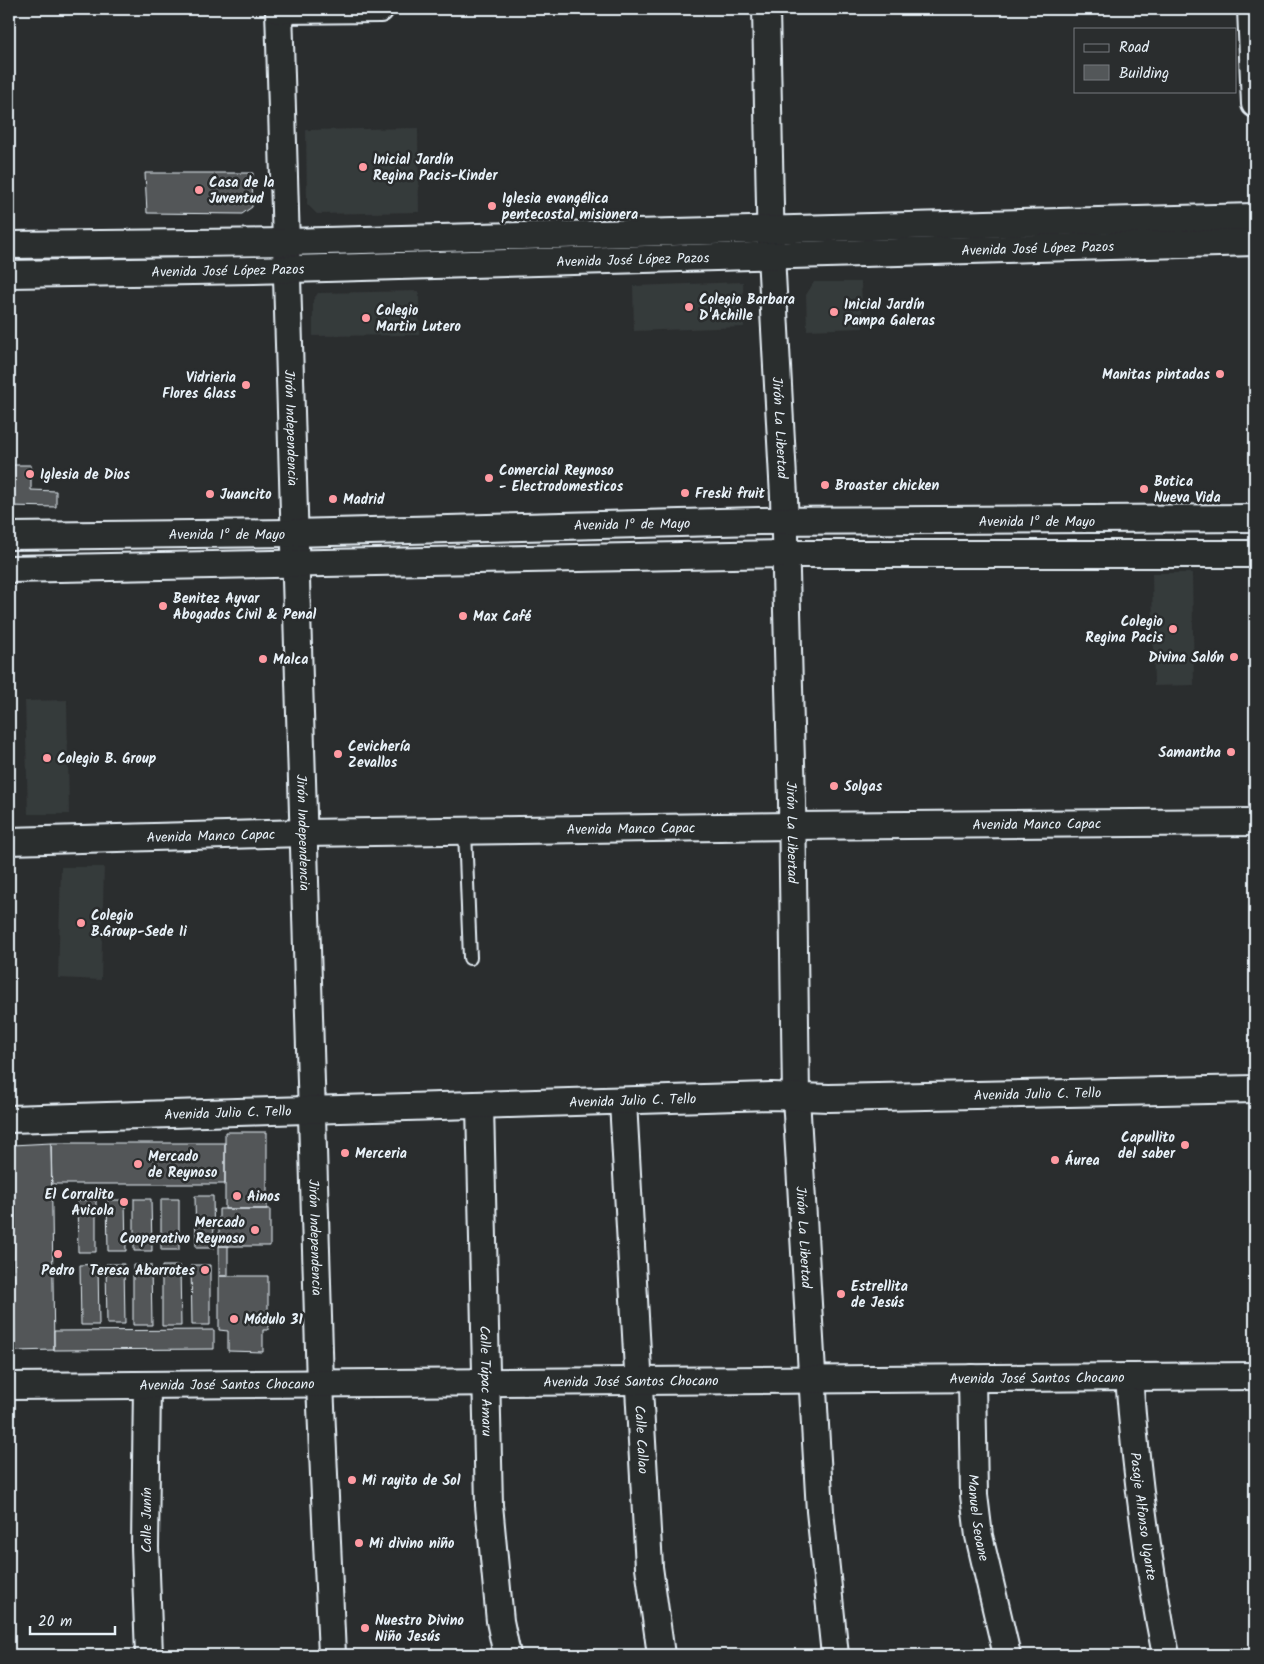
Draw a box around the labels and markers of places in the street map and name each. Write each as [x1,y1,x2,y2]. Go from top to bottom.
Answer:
place label: Inicial Jardín Regina Pacis-Kinder [373,149,498,187]
marker: Inicial Jardín Regina Pacis-Kinder [357,161,369,173]
place label: Casa de la Juventud [209,172,274,210]
marker: Casa de la Juventud [193,184,205,196]
place label: Iglesia evangélica pentecostal misionera [501,188,638,226]
marker: Iglesia evangélica pentecostal misionera [486,200,498,212]
place label: Colegio Barbara D'Achille [699,289,795,327]
place label: Inicial Jardín Pampa Galeras [844,294,936,332]
place label: Colegio Martin Lutero [376,300,462,338]
marker: Colegio Barbara D'Achille [683,301,695,313]
marker: Inicial Jardín Pampa Galeras [828,306,840,318]
marker: Colegio Martin Lutero [360,312,372,324]
place label: Manitas pintadas [1102,364,1210,386]
place label: Vidrieria Flores Glass [162,367,236,405]
marker: Manitas pintadas [1214,368,1226,380]
marker: Vidrieria Flores Glass [240,379,252,391]
place label: Comercial Reynoso - Electrodomesticos [499,460,624,498]
place label: Iglesia de Dios [40,464,130,486]
marker: Iglesia de Dios [24,468,36,480]
place label: Botica Nueva Vida [1154,471,1221,509]
marker: Comercial Reynoso - Electrodomesticos [483,472,495,484]
place label: Broaster chicken [835,475,939,497]
marker: Broaster chicken [819,479,831,491]
place label: Freski fruit [695,483,766,505]
marker: Botica Nueva Vida [1138,483,1150,495]
place label: Juancito [220,484,272,506]
marker: Freski fruit [679,487,691,499]
marker: Juancito [204,488,216,500]
place label: Madrid [343,489,385,511]
marker: Madrid [327,493,339,505]
place label: Benitez Ayvar Abogados Civil & Penal [173,588,317,626]
marker: Benitez Ayvar Abogados Civil & Penal [157,600,169,612]
place label: Max Café [473,606,532,628]
marker: Max Café [457,610,469,622]
place label: Colegio Regina Pacis [1085,611,1164,649]
marker: Colegio Regina Pacis [1167,623,1179,635]
place label: Divina Salón [1149,647,1224,669]
place label: Malca [273,649,308,671]
marker: Divina Salón [1228,651,1240,663]
marker: Malca [257,653,269,665]
place label: Cevichería Zevallos [348,736,410,774]
place label: Samantha [1158,742,1221,764]
marker: Samantha [1225,746,1237,758]
place label: Colegio B. Group [57,748,157,770]
marker: Cevichería Zevallos [332,748,344,760]
marker: Colegio B. Group [41,752,53,764]
place label: Solgas [844,776,883,798]
marker: Solgas [828,780,840,792]
place label: Colegio B.Group-Sede Ii [91,905,187,943]
marker: Colegio B.Group-Sede Ii [75,917,87,929]
place label: Capullito del saber [1118,1127,1176,1165]
marker: Capullito del saber [1179,1139,1191,1151]
place label: Merceria [355,1143,407,1165]
place label: Mercado de Reynoso [148,1146,218,1184]
marker: Merceria [339,1147,351,1159]
place label: Áurea [1065,1150,1100,1172]
marker: Áurea [1049,1154,1061,1166]
marker: Mercado de Reynoso [132,1158,144,1170]
place label: El Corralito Avicola [45,1184,115,1222]
place label: Ainos [247,1186,281,1208]
marker: Ainos [231,1190,243,1202]
marker: El Corralito Avicola [118,1196,130,1208]
place label: Mercado Cooperativo Reynoso [120,1212,246,1250]
marker: Mercado Cooperativo Reynoso [249,1224,261,1236]
marker: Pedro [52,1248,64,1260]
place label: Pedro [41,1260,75,1282]
place label: Teresa Abarrotes [89,1260,195,1282]
marker: Teresa Abarrotes [199,1264,211,1276]
place label: Estrellita de Jesús [851,1276,908,1314]
marker: Estrellita de Jesús [835,1288,847,1300]
place label: Módulo 31 [244,1309,303,1331]
marker: Módulo 31 [228,1313,240,1325]
place label: Mi rayito de Sol [362,1470,461,1492]
marker: Mi rayito de Sol [346,1474,358,1486]
place label: Mi divino niño [369,1533,455,1555]
marker: Mi divino niño [353,1537,365,1549]
place label: Nuestro Divino Niño Jesús [375,1610,464,1648]
marker: Nuestro Divino Niño Jesús [359,1622,371,1634]

